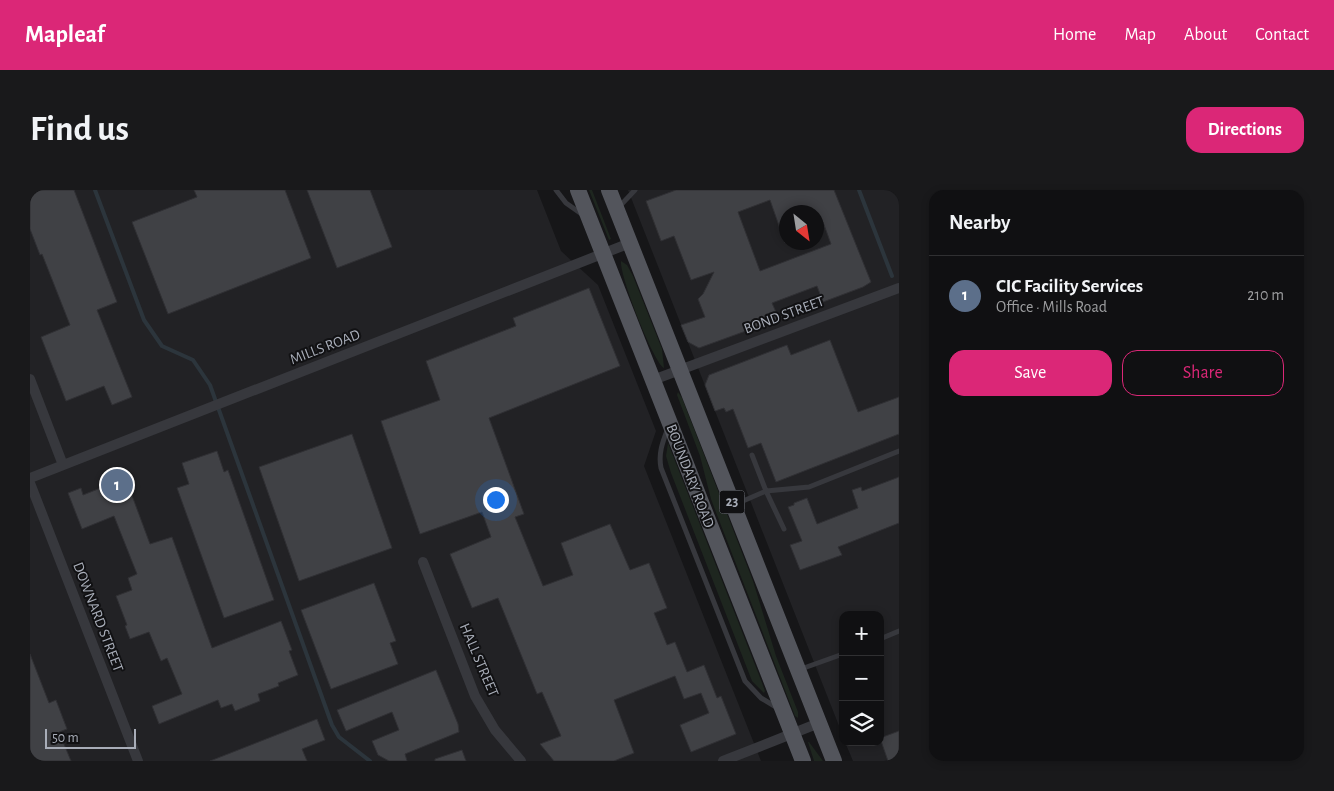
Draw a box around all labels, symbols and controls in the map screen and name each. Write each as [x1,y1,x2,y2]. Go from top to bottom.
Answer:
text: Mapleaf [25,23,105,47]
text: Home [1053,26,1096,44]
text: Map [1124,26,1156,44]
text: About [1184,26,1227,44]
text: Contact [1255,26,1309,44]
button: Directions [1186,107,1304,153]
text: Find us [30,112,129,147]
north arrow [779,205,824,250]
text: Nearby [949,212,1010,233]
text: CIC Facility Services [996,277,1143,296]
text: 1 [962,287,968,303]
text: 210 m [1247,287,1284,303]
street label: BOND STREET [742,293,827,336]
text: Office · Mills Road [996,299,1107,315]
street label: MILLS ROAD [288,327,362,367]
button: Save [949,350,1112,396]
button: Share [1122,350,1284,396]
street label: BOUNDARY ROAD [663,422,717,530]
pin: 1 [101,466,133,504]
your location [483,487,509,513]
road number: 23 [720,490,744,514]
street label: DOWNARD STREET [70,560,126,674]
map controls [839,611,884,746]
button: + [839,611,884,656]
street label: HALL STREET [457,621,501,700]
button: − [839,656,884,701]
button: layers [839,701,884,746]
scale bar [45,726,136,749]
text: 50 m [52,731,79,745]

